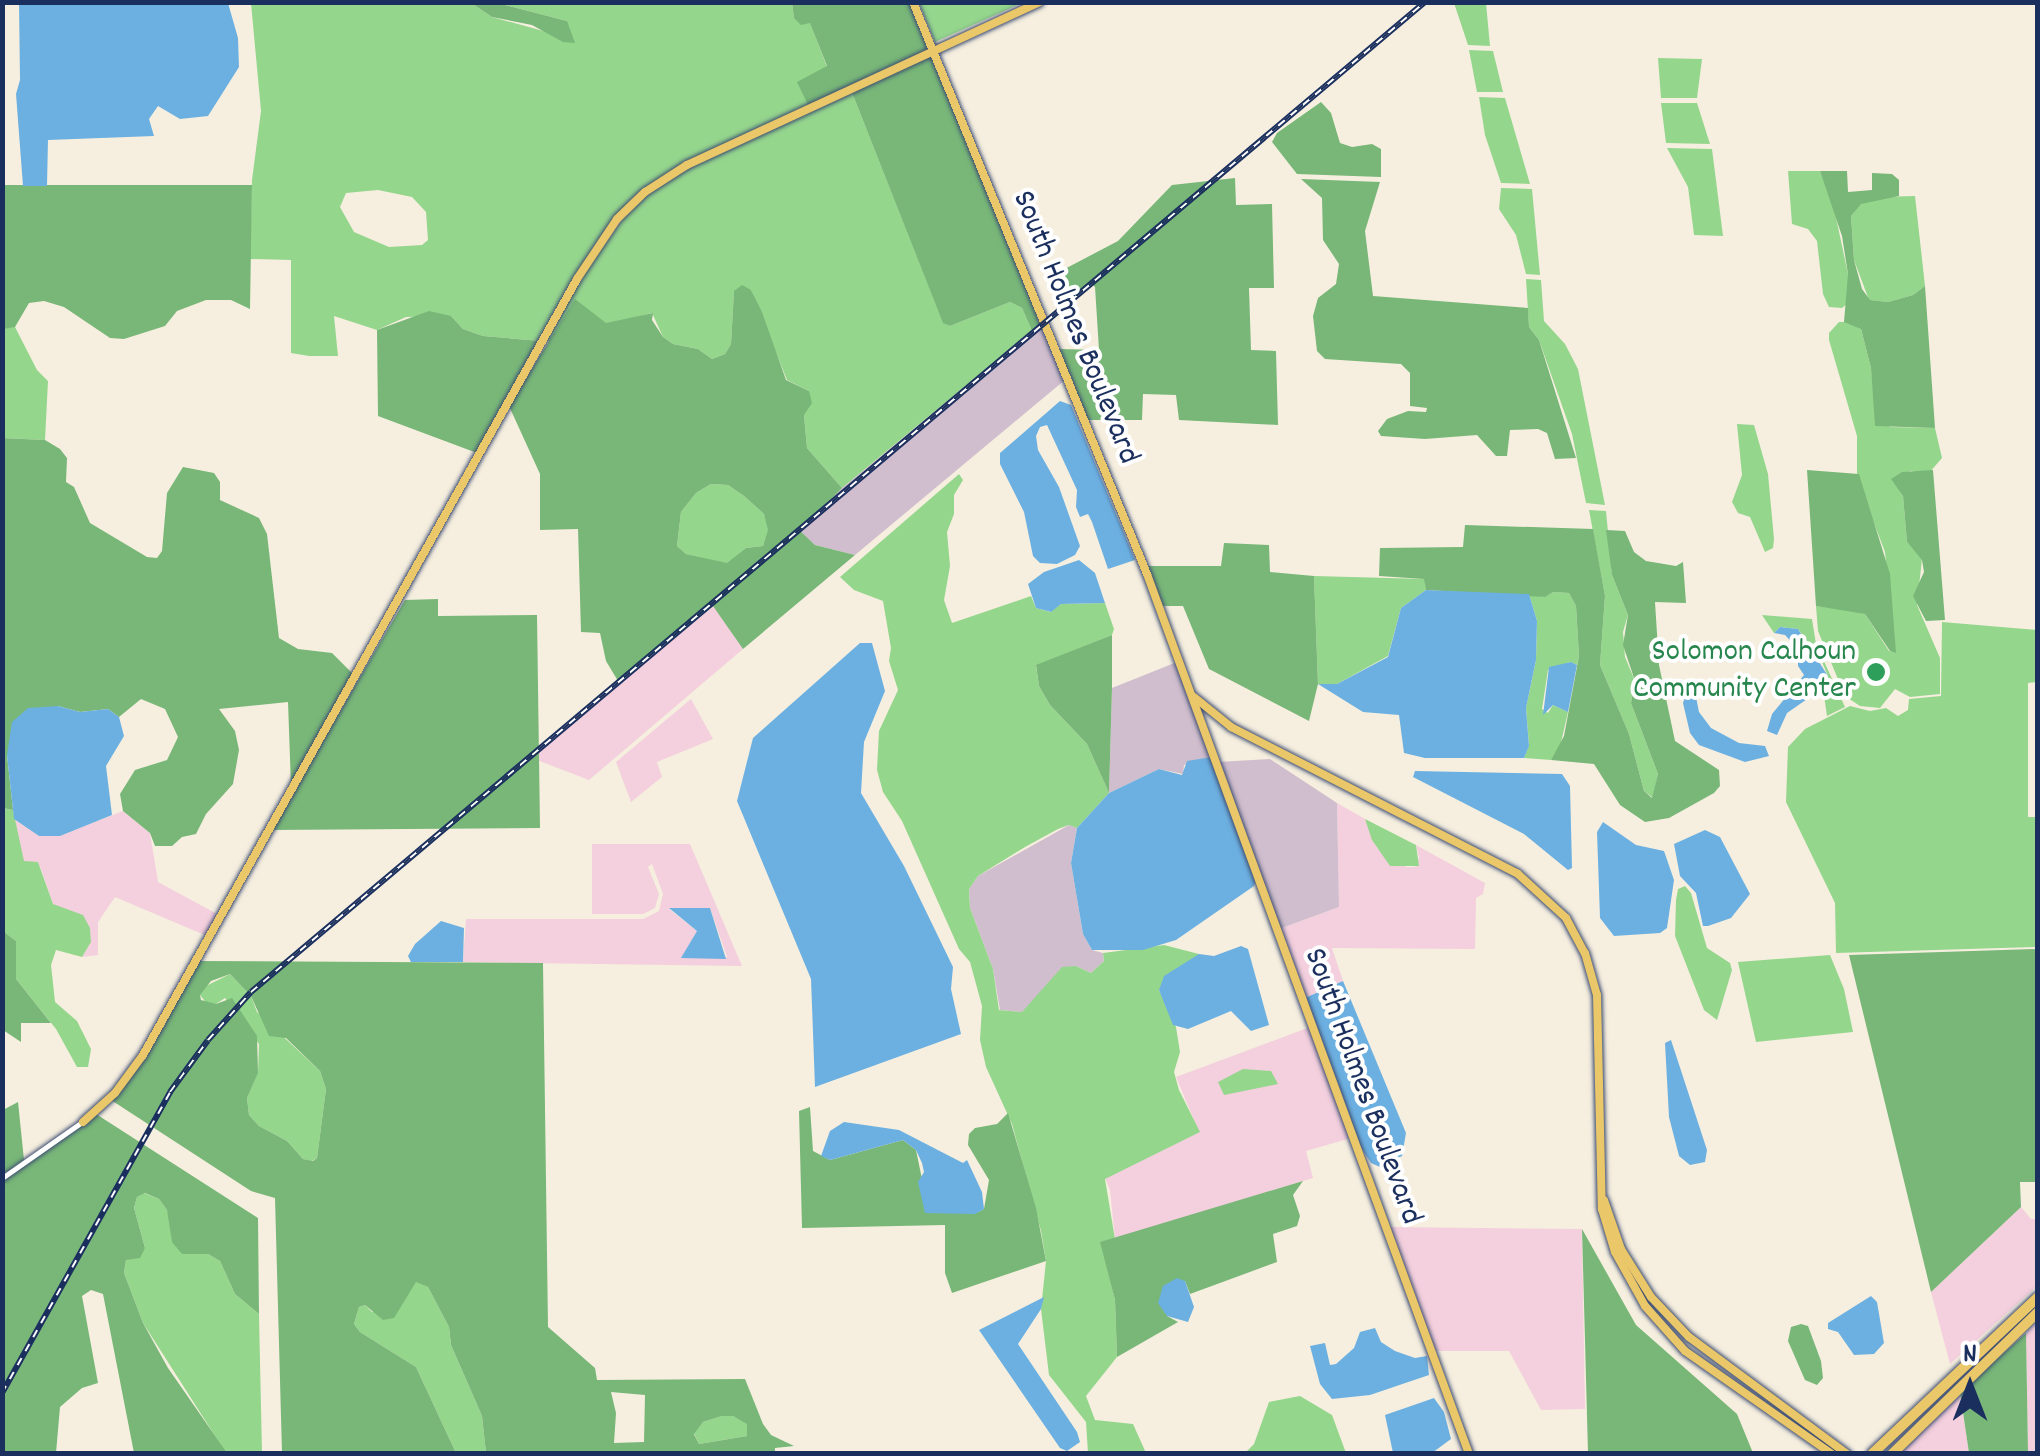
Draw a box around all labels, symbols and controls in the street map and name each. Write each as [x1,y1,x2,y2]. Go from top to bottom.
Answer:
street label: South Holmes Boulevard [1002,186,1146,470]
place label: Solomon Calhoun Community Center [1633,635,1856,710]
marker: Solomon Calhoun Community Center [1865,661,1887,683]
street label: South Holmes Boulevard [1293,944,1429,1230]
north arrow [1920,1336,2020,1436]
text: N [1963,1336,1977,1376]

